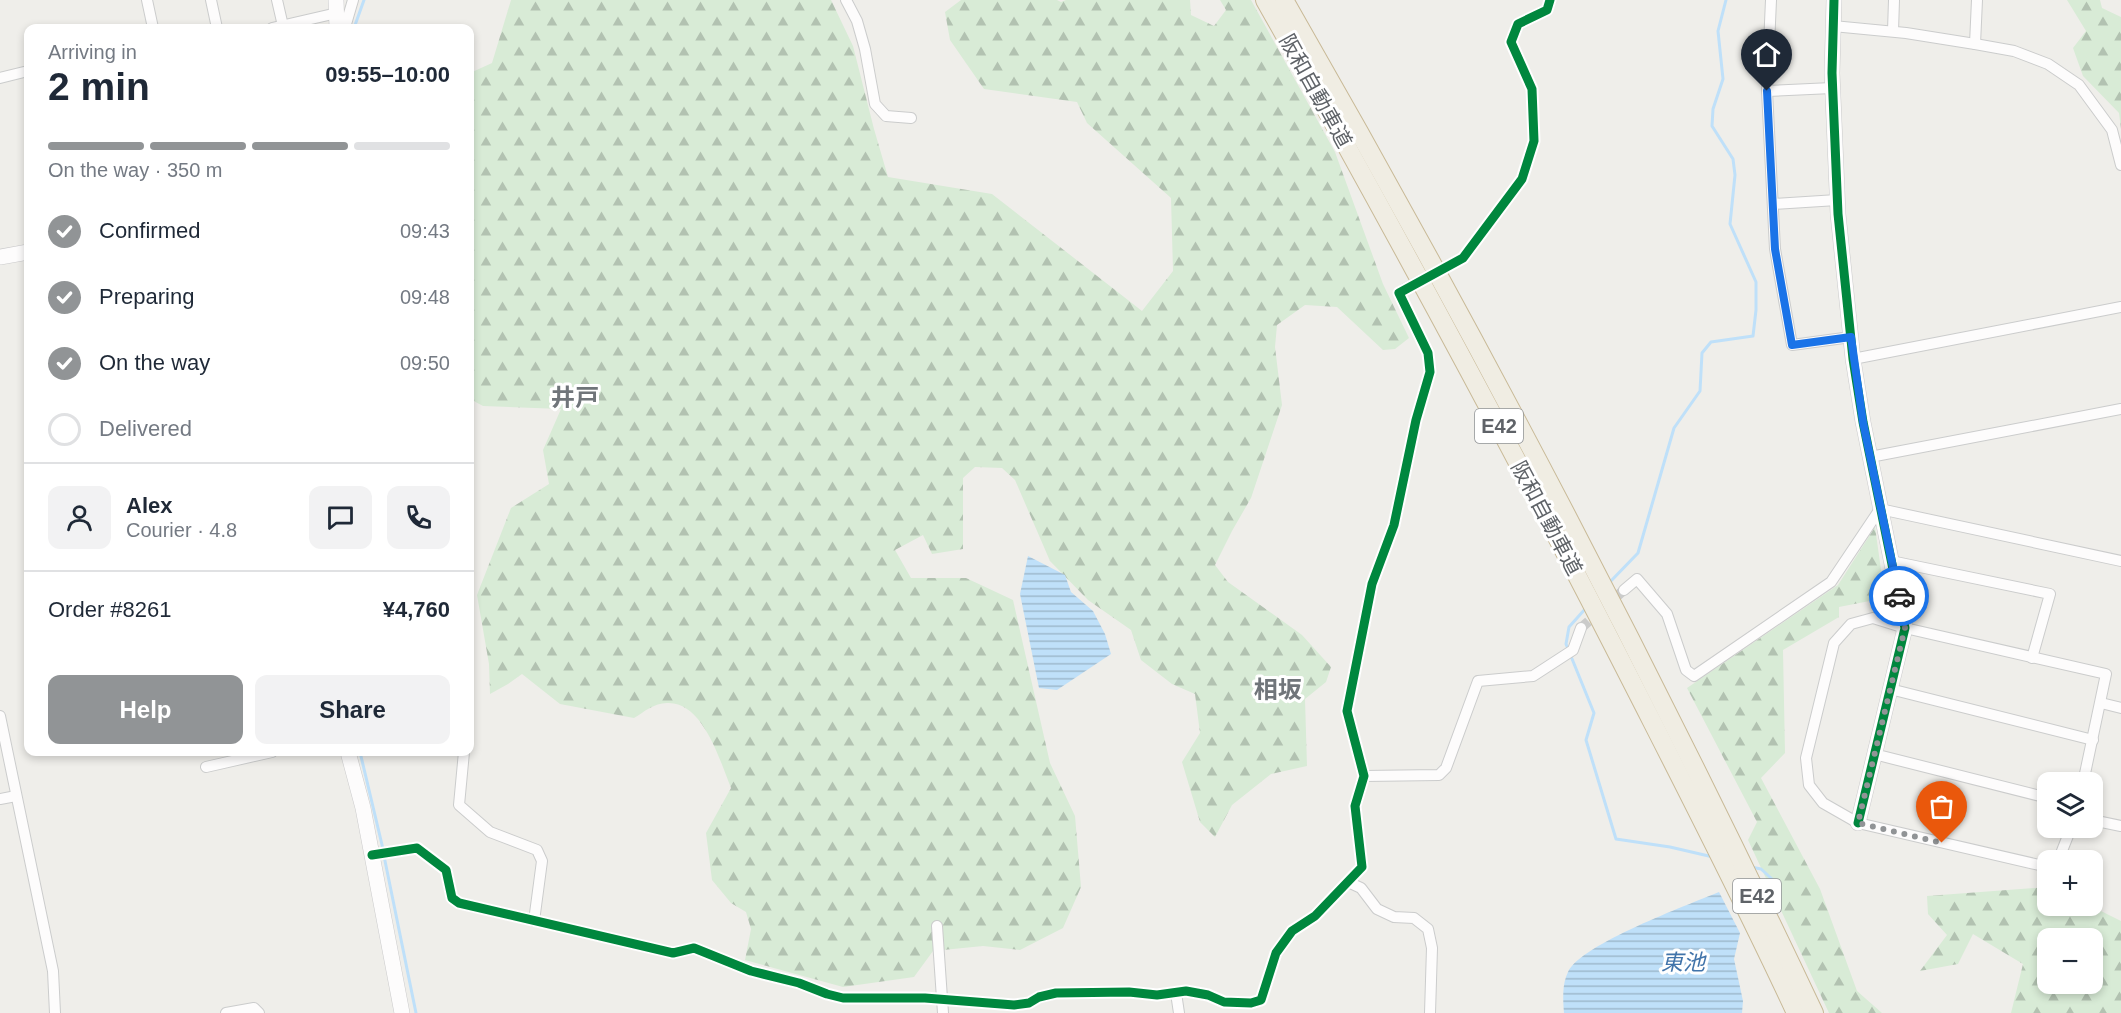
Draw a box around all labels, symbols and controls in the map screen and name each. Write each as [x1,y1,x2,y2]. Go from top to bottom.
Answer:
pin [1741,29,1792,91]
street label: 阪和自動車道 [1275,30,1357,152]
icon: home [1750,38,1783,71]
text: Arriving in [48,41,137,63]
text: 09:55–10:00 [325,62,450,87]
text: 2 min [48,65,150,108]
text: On the way · 350 m [48,159,223,181]
icon: check [48,215,81,248]
text: Confirmed [99,218,200,243]
text: 09:43 [400,220,450,242]
icon: check [48,281,81,314]
text: Preparing [99,284,194,309]
text: 09:48 [400,286,450,308]
icon: check [48,347,81,380]
text: On the way [99,350,210,375]
text: 09:50 [400,352,450,374]
district label: 井戸 [551,384,599,411]
road number: E42 [1475,409,1523,443]
text: Delivered [99,416,192,441]
street label: 阪和自動車道 [1507,457,1587,579]
button: person [48,486,111,549]
button: chat [309,486,372,549]
button: phone [387,486,450,549]
text: Alex [126,493,172,518]
text: Courier · 4.8 [126,519,237,541]
courier [1869,566,1929,626]
icon: car [1883,580,1916,613]
text: Order #8261 [48,597,172,622]
text: ¥4,760 [383,597,450,622]
button: Help [48,675,243,744]
button: Share [255,675,450,744]
district label: 相坂 [1254,676,1302,703]
map controls [2037,772,2103,994]
button: layers [2037,772,2103,838]
pin [1916,781,1967,843]
icon: bag [1925,790,1958,823]
button: + [2037,850,2103,916]
road number: E42 [1733,879,1781,913]
button: − [2037,928,2103,994]
water label: 東池 [1661,950,1707,975]

